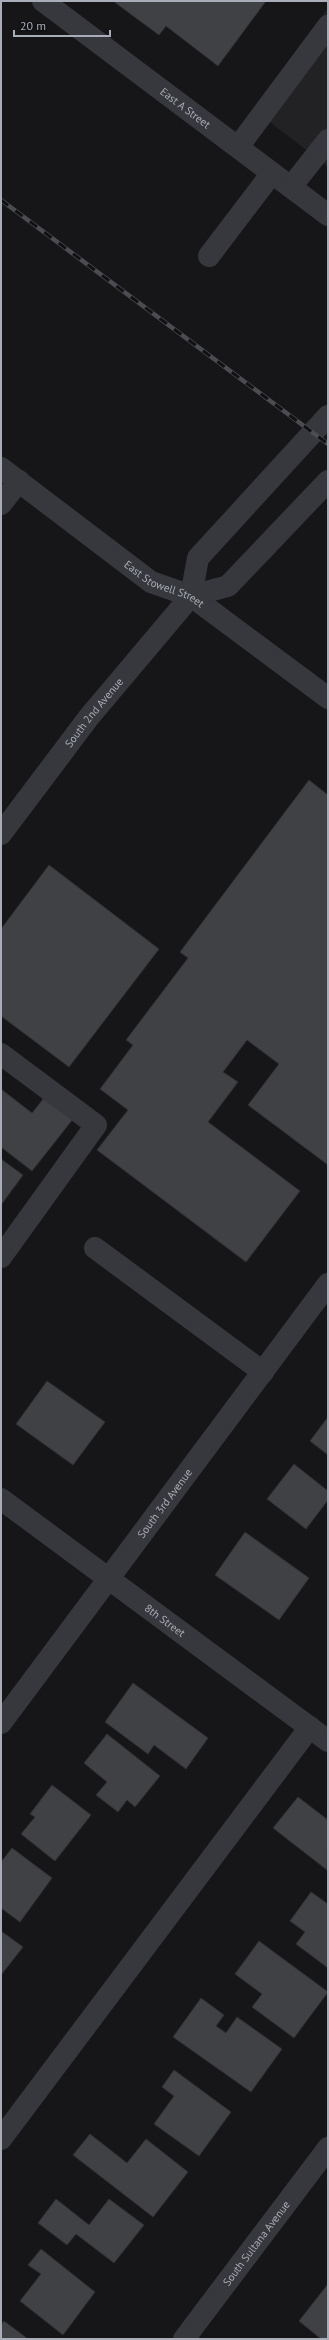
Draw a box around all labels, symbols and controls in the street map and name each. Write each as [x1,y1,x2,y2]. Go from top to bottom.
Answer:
scale bar [14,12,110,38]
text: 20 m [20,18,46,33]
street label: East A Street [157,84,214,131]
street label: East Stowell Street [121,557,207,611]
street label: South 2nd Avenue [62,675,126,750]
street label: South 3rd Avenue [134,1465,195,1541]
street label: 8th Street [142,1601,188,1640]
street label: South Sultana Avenue [220,2197,293,2289]

